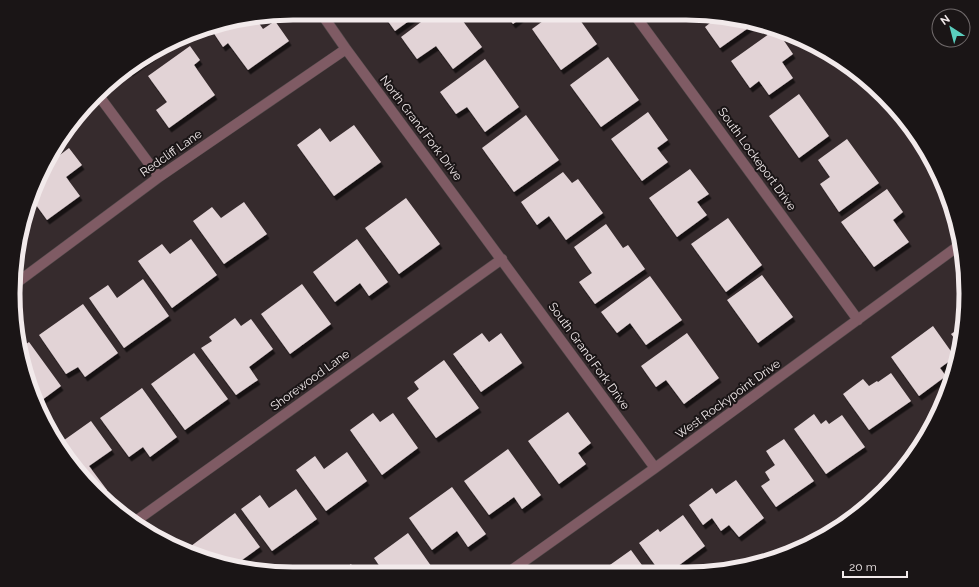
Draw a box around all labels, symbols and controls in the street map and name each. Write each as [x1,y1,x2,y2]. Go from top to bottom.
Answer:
north arrow [931,8,971,48]
text: N [938,13,953,28]
street label: North Grand Fork Drive [377,73,465,183]
street label: South Lockeport Drive [715,105,799,213]
street label: Redcliff Lane [138,127,204,179]
street label: South Grand Fork Drive [546,300,632,412]
street label: Shorewood Lane [268,347,352,413]
street label: West Rockypoint Drive [673,356,783,442]
scale bar [843,553,907,579]
text: 20 m [849,560,877,574]

